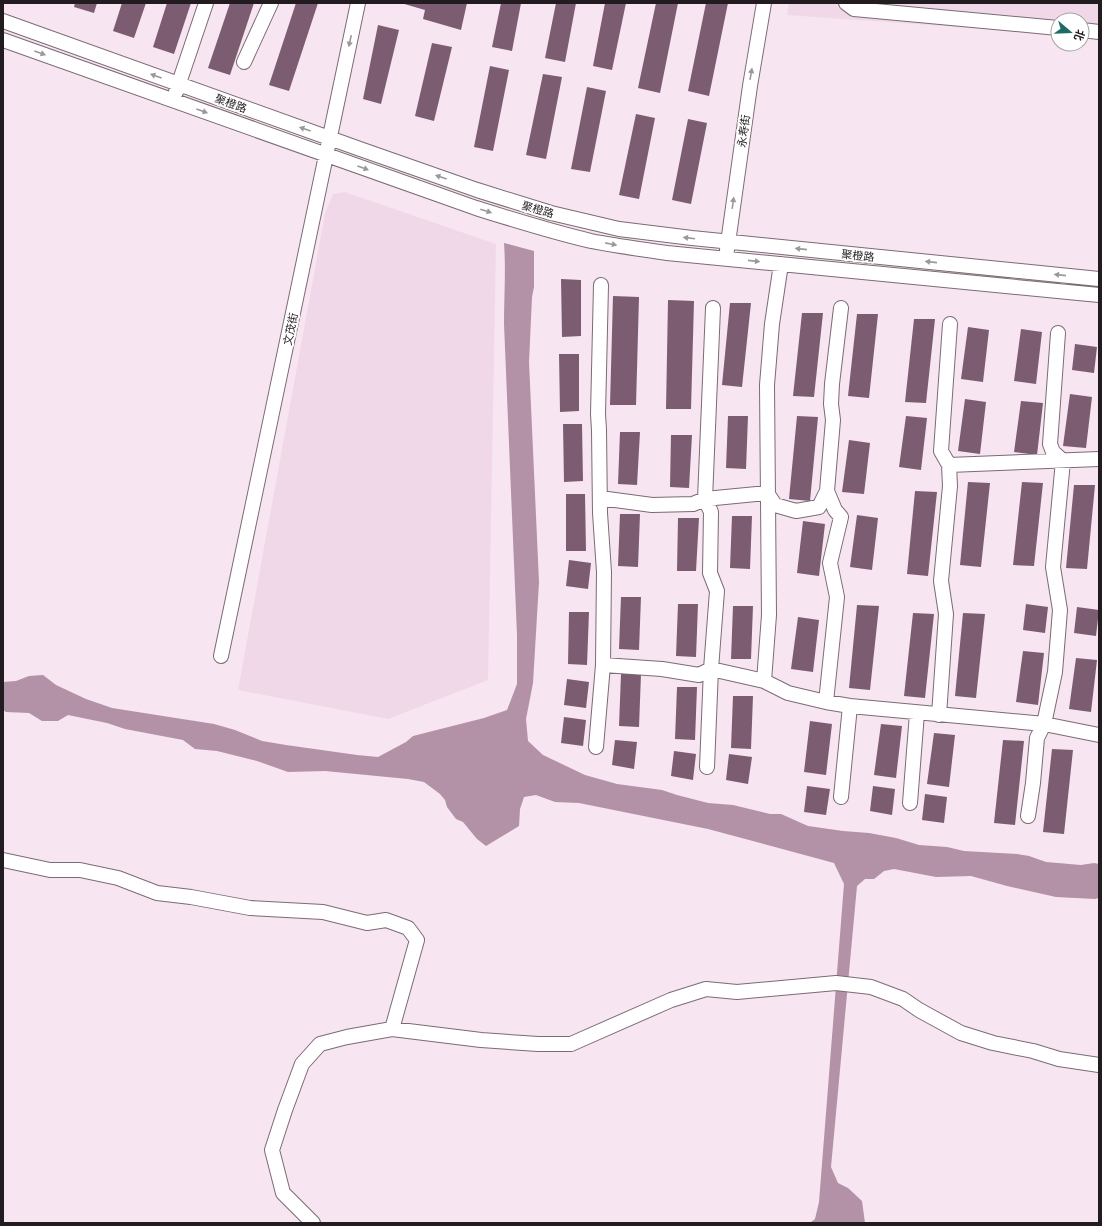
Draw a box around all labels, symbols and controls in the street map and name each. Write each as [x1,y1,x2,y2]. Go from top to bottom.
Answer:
north arrow [1050,12,1090,52]
text: 北 [1071,28,1089,43]
one-way arrow [346,35,352,47]
one-way arrow [34,50,46,56]
one-way arrow [749,68,755,80]
one-way arrow [150,73,162,79]
street label: 聚橙路 [213,90,249,116]
one-way arrow [196,108,208,114]
street label: 永寿街 [733,114,753,148]
one-way arrow [298,126,310,132]
one-way arrow [357,166,369,172]
one-way arrow [434,174,446,180]
street label: 聚橙路 [520,197,556,221]
one-way arrow [730,197,736,209]
one-way arrow [480,209,492,215]
one-way arrow [683,235,695,241]
one-way arrow [605,242,617,248]
one-way arrow [795,246,808,252]
street label: 聚橙路 [841,246,875,264]
one-way arrow [748,258,760,265]
one-way arrow [925,259,937,265]
one-way arrow [1054,271,1066,278]
street label: 文茂街 [279,311,301,347]

